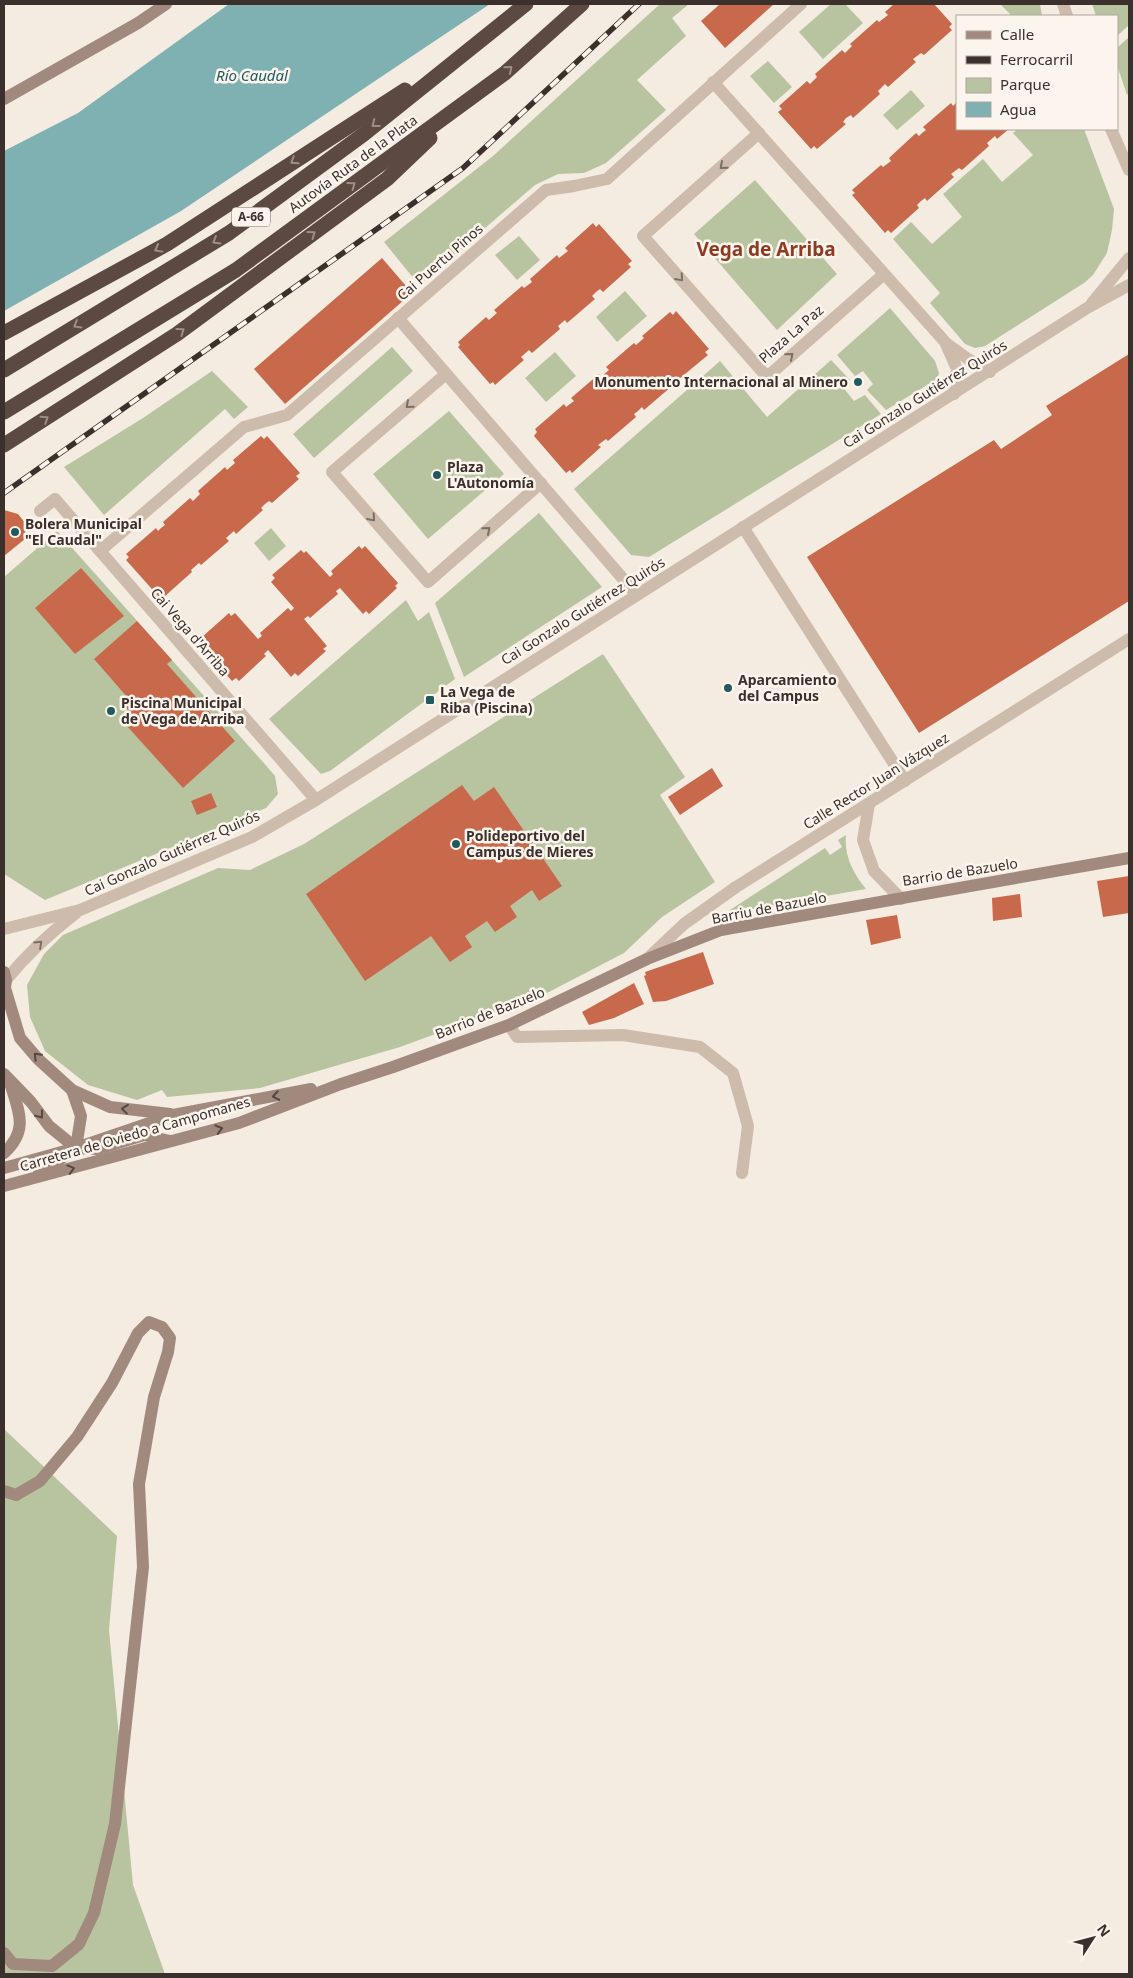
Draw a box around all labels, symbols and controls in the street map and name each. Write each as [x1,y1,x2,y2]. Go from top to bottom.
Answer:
legend [956,15,1118,130]
text: Calle [1000,24,1034,44]
text: Ferrocarril [1000,49,1073,69]
water label: Río Caudal [216,65,289,85]
one-way arrow [503,67,512,75]
text: Parque [1000,74,1050,94]
text: Agua [1000,99,1037,119]
street label: Autovía Ruta de la Plata [284,110,421,217]
one-way arrow [372,119,381,128]
one-way arrow [291,155,300,165]
one-way arrow [719,160,728,169]
one-way arrow [346,182,356,191]
road number: A-66 [232,208,270,226]
street label: Cai Puertu Pinos [393,219,487,304]
one-way arrow [306,232,315,240]
one-way arrow [213,235,222,245]
district label: Vega de Arriba [696,236,836,262]
one-way arrow [154,243,163,253]
one-way arrow [674,272,683,281]
street label: Plaza La Paz [754,300,827,367]
one-way arrow [74,319,83,329]
one-way arrow [175,328,185,337]
street label: Cai Gonzalo Gutiérrez Quirós [839,335,1011,452]
one-way arrow [784,353,793,362]
place label: Monumento Internacional al Minero [594,372,848,391]
marker: Monumento Internacional al Minero [852,376,864,388]
one-way arrow [406,400,415,409]
one-way arrow [39,416,48,425]
place label: Plaza L'Autonomía [447,457,534,492]
marker: Plaza L'Autonomía [431,469,443,481]
one-way arrow [367,513,376,522]
place label: Bolera Municipal "El Caudal" [25,514,142,549]
marker: Bolera Municipal "El Caudal" [9,526,21,538]
one-way arrow [481,527,490,536]
street label: Cai Gonzalo Gutiérrez Quirós [497,552,669,669]
street label: Cai Vega d'Arriba [147,583,234,680]
place label: Aparcamiento del Campus [738,670,837,705]
place label: La Vega de Riba (Piscina) [440,682,533,717]
marker: Aparcamiento del Campus [722,682,734,694]
place label: Piscina Municipal de Vega de Arriba [121,693,244,728]
marker: La Vega de Riba (Piscina) [424,694,436,706]
marker: Piscina Municipal de Vega de Arriba [105,705,117,717]
street label: Calle Rector Juan Vázquez [799,728,953,833]
street label: Cai Gonzalo Gutiérrez Quirós [81,805,263,900]
place label: Polideportivo del Campus de Mieres [466,826,594,861]
marker: Polideportivo del Campus de Mieres [450,838,462,850]
street label: Barrio de Bazuelo [901,853,1019,890]
street label: Barriu de Bazuelo [710,887,828,928]
one-way arrow [33,941,42,950]
street label: Barrio de Bazuelo [432,982,547,1043]
one-way arrow [34,1053,43,1062]
one-way arrow [271,1090,280,1100]
street label: Carretera de Oviedo a Campomanes [17,1091,253,1176]
one-way arrow [120,1104,129,1114]
one-way arrow [34,1109,43,1119]
one-way arrow [215,1124,223,1134]
one-way arrow [66,1164,74,1174]
north arrow [1068,1913,1118,1963]
text: N [1093,1920,1115,1940]

